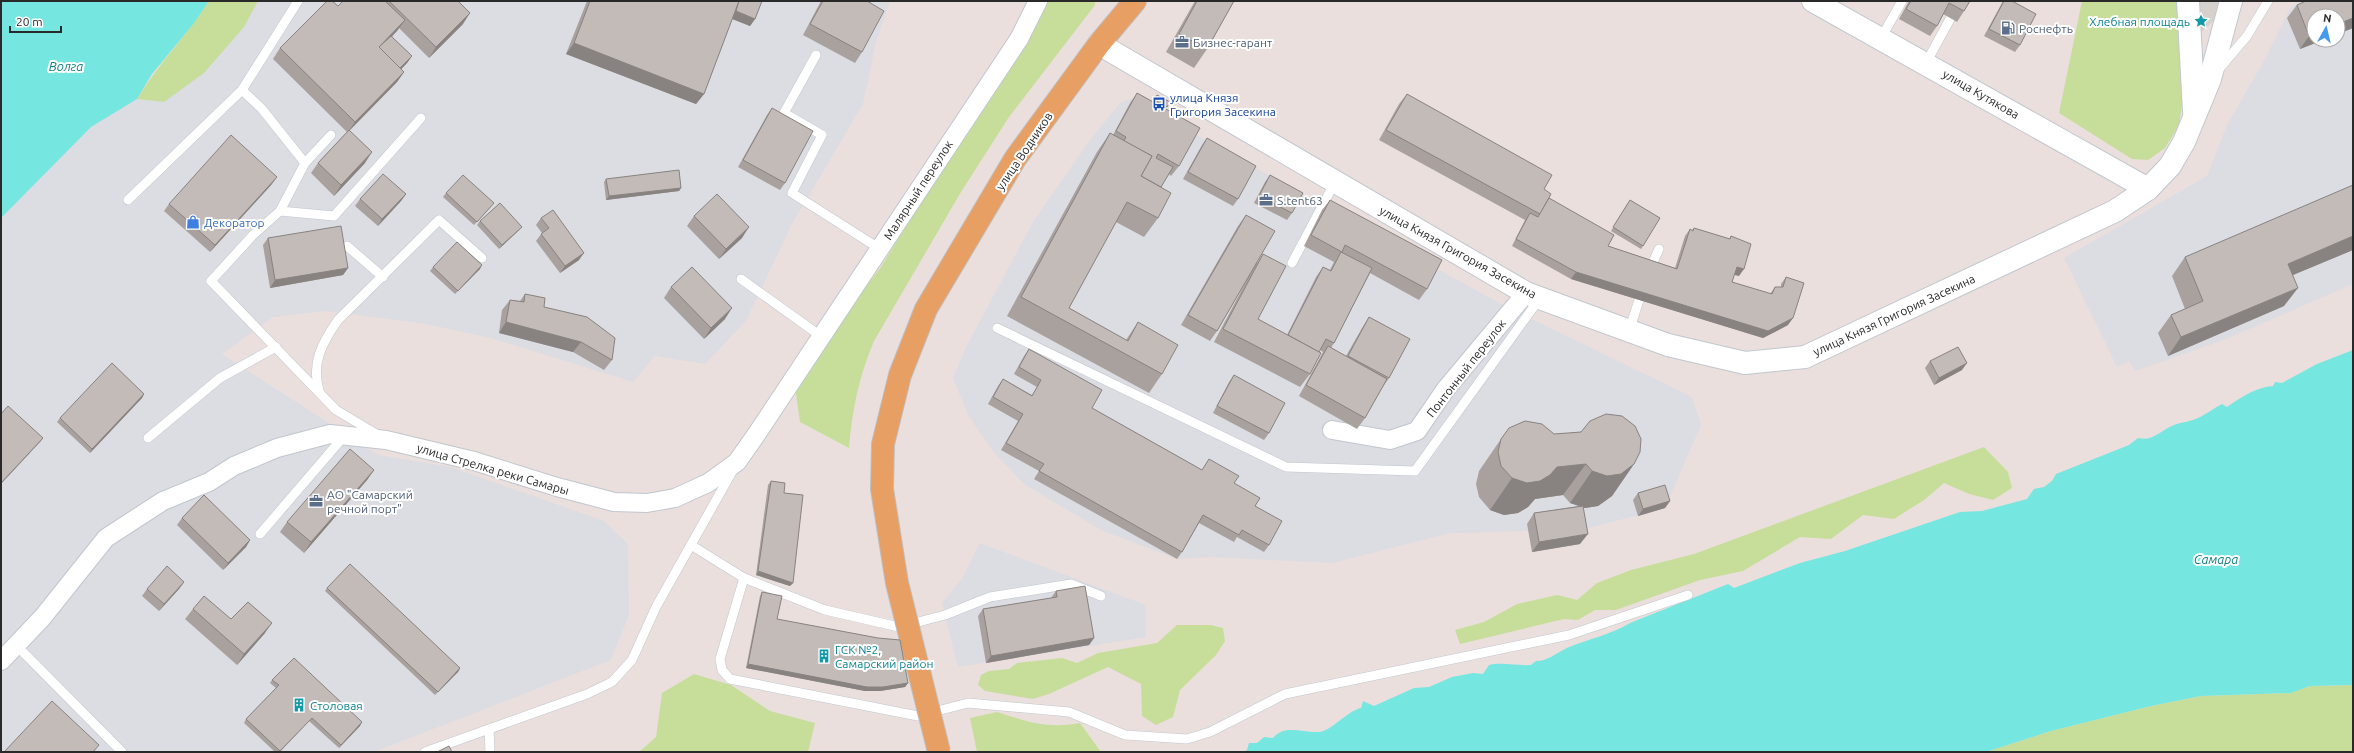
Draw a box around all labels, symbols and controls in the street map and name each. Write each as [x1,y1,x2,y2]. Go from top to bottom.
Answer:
scale bar [10,8,61,34]
north arrow [2306,8,2346,48]
text: N [2322,12,2332,25]
place icon: Хлебная площадь [2193,13,2209,29]
text: 20 m [16,15,43,28]
place label: Хлебная площадь [2089,15,2190,28]
fuel station icon: Роснефть [2000,20,2016,36]
place label: Роснефть [2019,22,2073,35]
office icon: Бизнес-гарант [1174,34,1190,50]
place label: Бизнес-гарант [1193,36,1273,49]
water label: Волга [49,59,83,73]
street label: улица Кутякова [1940,67,2022,121]
place label: улица Князя Григория Засекина [1170,91,1276,118]
bus stop icon: улица Князя Григория Засекина [1151,96,1167,112]
street label: улица Водников [993,110,1055,192]
street label: Малярный переулок [881,138,955,242]
office icon: S.tent63 [1258,192,1274,208]
place label: S.tent63 [1277,194,1323,207]
street label: улица Князя Григория Засекина [1377,203,1539,301]
shop icon: Декоратор [185,214,201,230]
place label: Декоратор [204,216,265,229]
street label: улица Князя Григория Засекина [1811,272,1977,358]
street label: Понтонный переулок [1424,317,1508,419]
street label: улица Стрелка реки Самары [415,441,571,497]
place label: АО "Самарский речной порт" [327,488,413,515]
office icon: АО "Самарский речной порт" [308,493,324,509]
water label: Самара [2194,552,2238,566]
place label: ГСК №2, Самарский район [835,643,934,670]
building icon: ГСК №2, Самарский район [816,648,832,664]
building icon: Столовая [291,697,307,713]
place label: Столовая [310,699,363,712]

